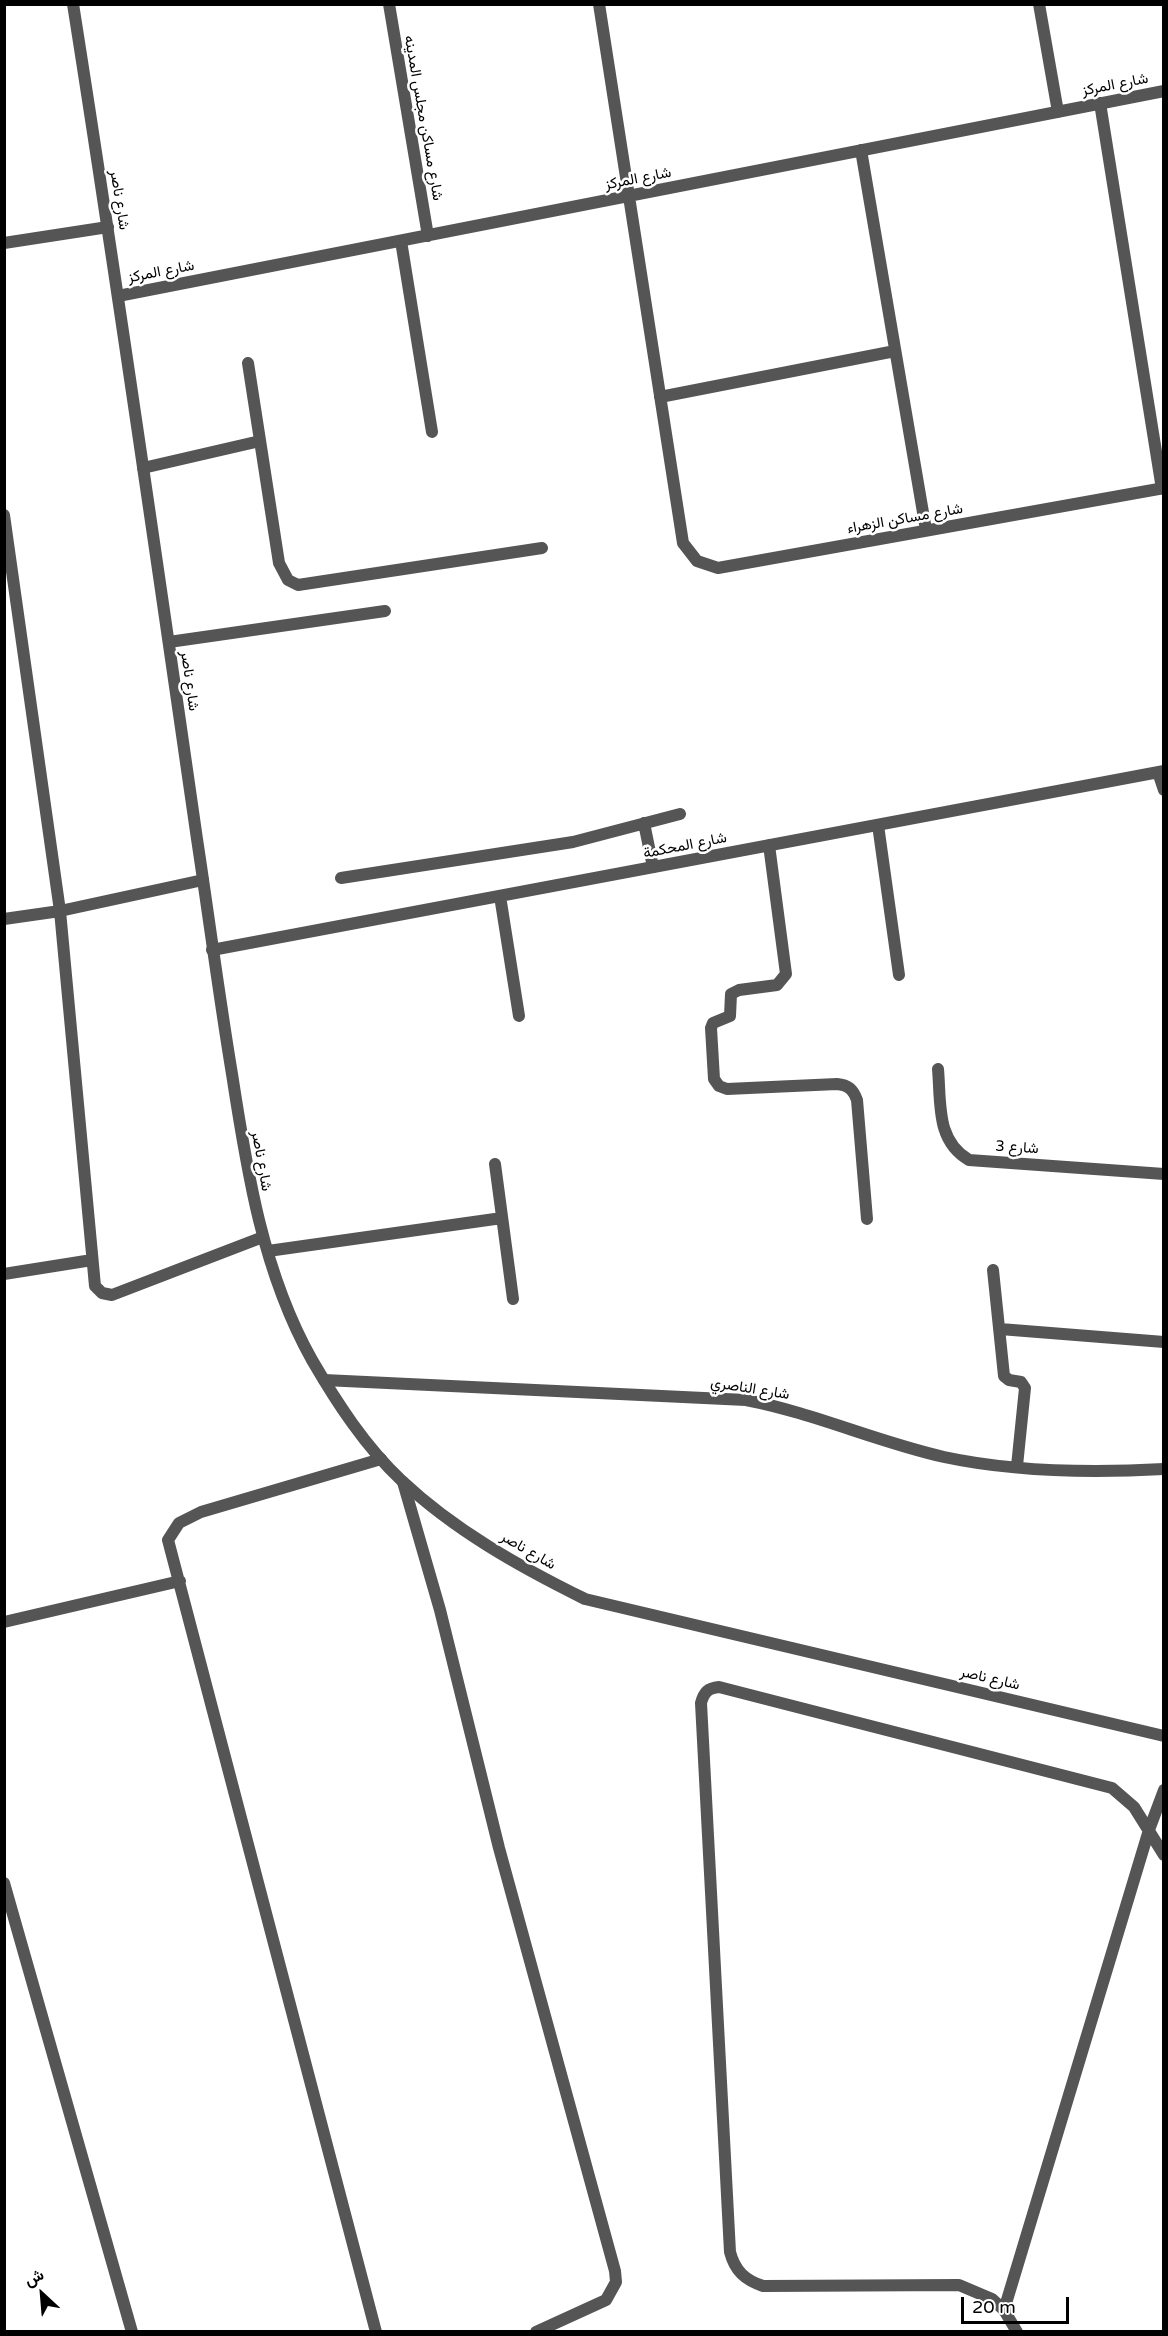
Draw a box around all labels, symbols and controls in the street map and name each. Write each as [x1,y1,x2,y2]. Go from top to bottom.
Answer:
street label: شارع مساكن مجلس المدينه [400,34,446,202]
street label: شارع المركز [1080,70,1150,100]
street label: شارع المركز [603,164,673,194]
street label: شارع ناصر [105,169,133,231]
street label: شارع المركز [126,257,196,287]
street label: شارع مساكن الزهراء [846,500,964,538]
street label: شارع ناصر [176,650,202,712]
street label: شارع المحكمة [642,829,728,863]
street label: شارع ناصر [247,1130,275,1192]
street label: شارع 3 [995,1138,1039,1158]
street label: شارع الناصري [709,1374,791,1404]
street label: شارع ناصر [497,1528,559,1574]
street label: شارع ناصر [958,1663,1022,1695]
north arrow [12,2264,72,2324]
text: ش [21,2265,47,2291]
scale bar [964,2285,1072,2323]
text: 20 m [972,2296,1016,2318]

